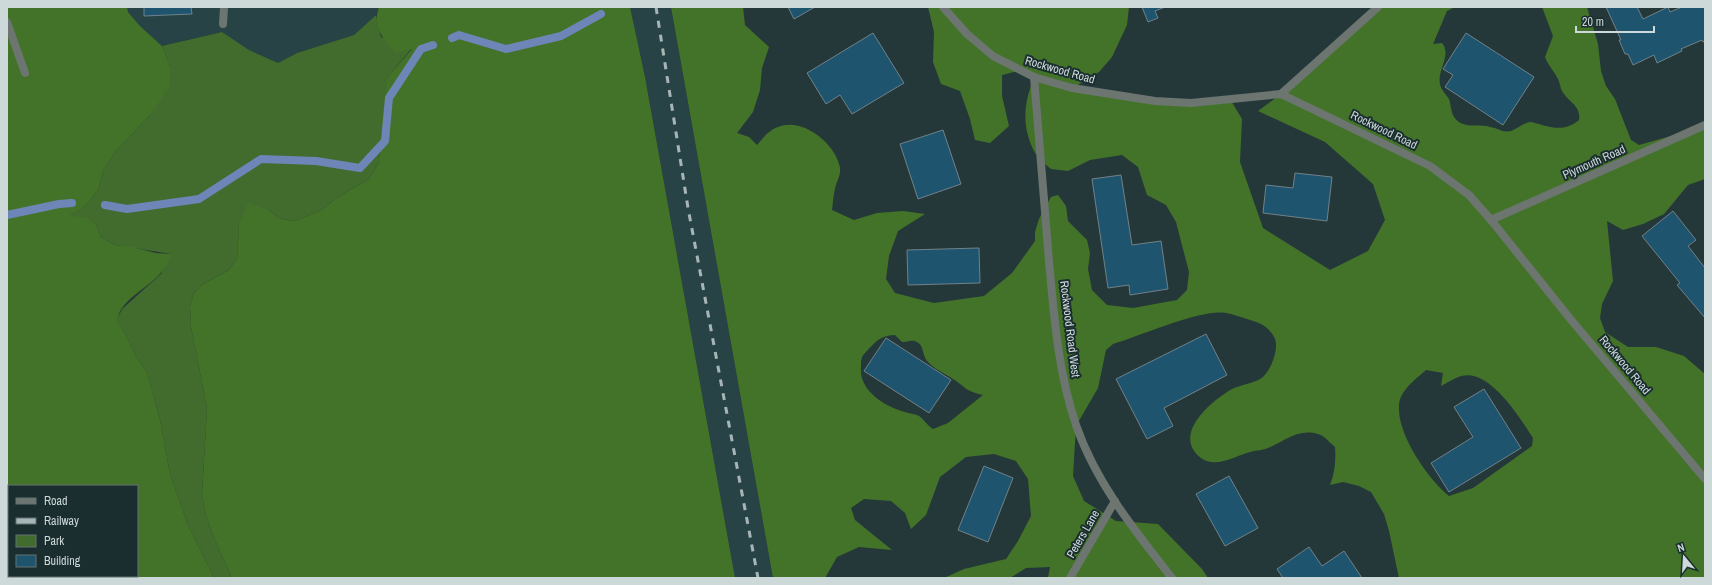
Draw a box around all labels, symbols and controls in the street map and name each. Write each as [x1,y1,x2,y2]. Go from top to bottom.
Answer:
scale bar [1576,8,1654,34]
text: 20 m [1582,14,1604,30]
street label: Rockwood Road [1023,52,1097,88]
street label: Rockwood Road [1348,107,1420,153]
street label: Plymouth Road [1560,141,1628,183]
street label: Rockwood Road West [1056,280,1084,378]
street label: Rockwood Road [1596,332,1654,398]
legend [8,485,138,577]
text: Road [44,493,68,509]
street label: Peters Lane [1063,507,1103,561]
text: Railway [44,513,79,529]
text: Park [44,533,64,549]
north arrow [1664,537,1704,577]
text: N [1676,540,1686,555]
text: Building [44,553,81,569]

